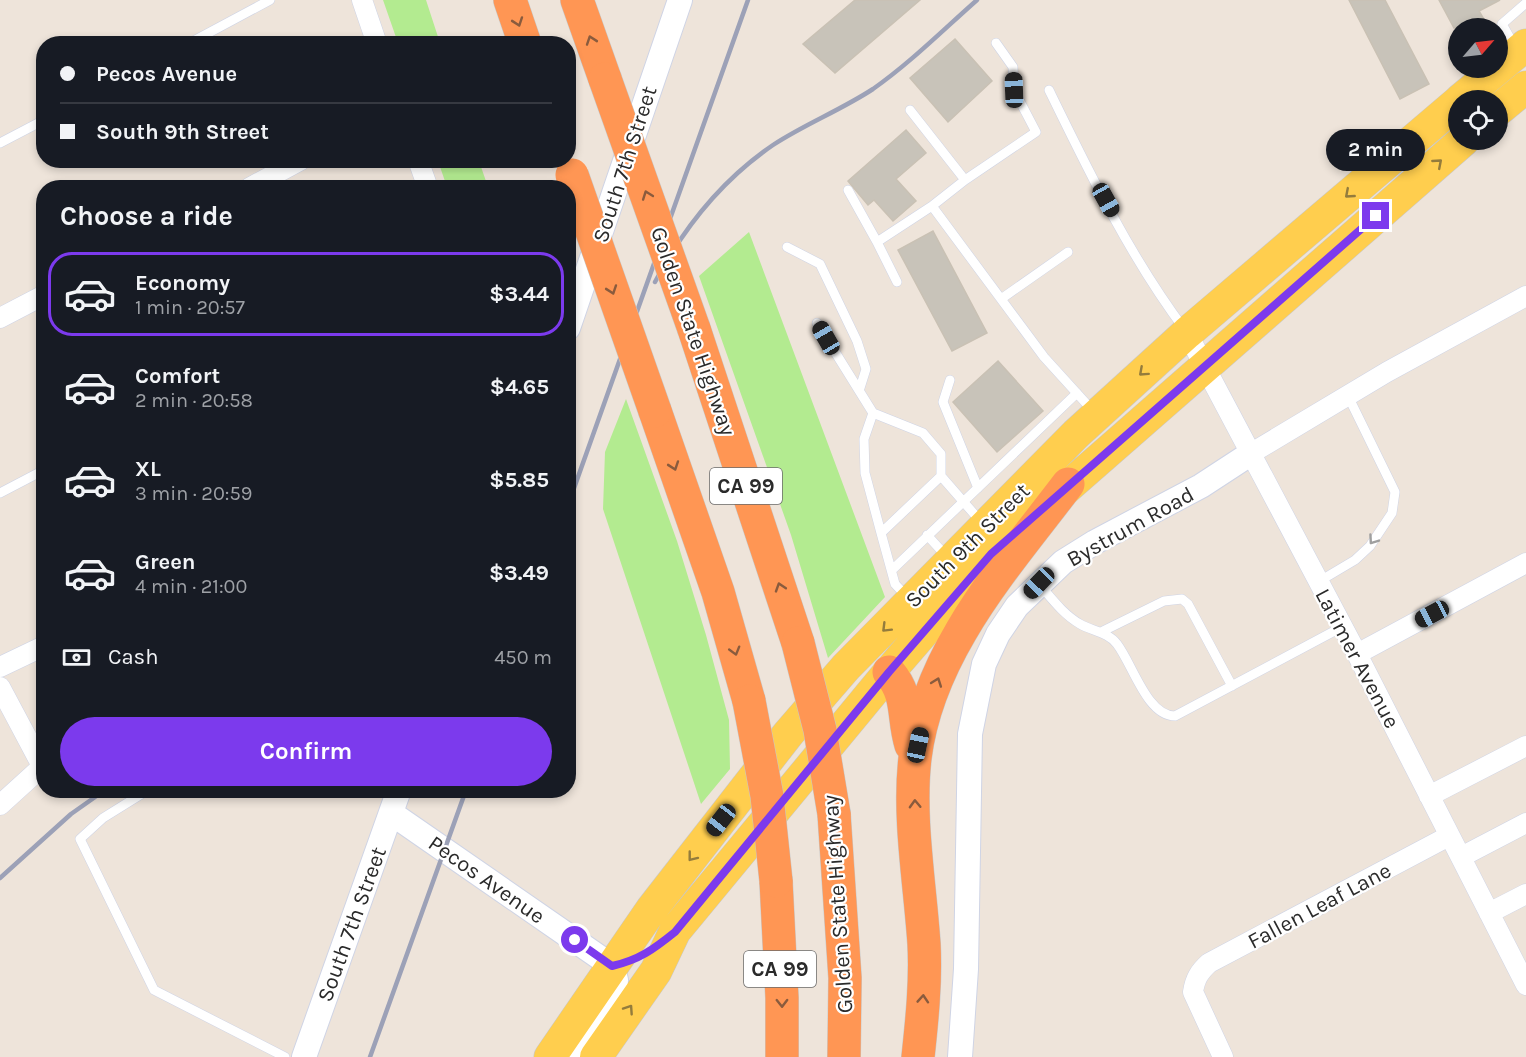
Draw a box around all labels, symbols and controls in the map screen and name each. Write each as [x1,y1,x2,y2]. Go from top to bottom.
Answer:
one-way arrow [510,16,523,27]
north arrow [1448,18,1508,78]
map controls [1448,18,1508,150]
one-way arrow [586,35,599,46]
text: Pecos Avenue [96,61,237,87]
car [1004,72,1024,108]
street label: South 7th Street [587,83,662,246]
button: locate [1448,90,1508,150]
text: South 9th Street [96,119,269,145]
callout: 2 min [1326,129,1426,171]
text: 2 min [1348,138,1403,161]
one-way arrow [1431,159,1442,170]
car [1089,180,1123,220]
one-way arrow [1345,187,1356,198]
one-way arrow [641,190,654,201]
text: Choose a ride [60,200,233,232]
route end [1362,202,1389,229]
street label: Golden State Highway [645,224,741,439]
icon: car [63,267,117,321]
text: Economy [135,270,230,296]
text: $3.44 [489,281,549,307]
one-way arrow [605,284,618,295]
text: 1 min · 20:57 [135,296,245,319]
car [809,318,843,358]
icon: car [63,360,117,414]
text: Comfort [135,363,220,389]
one-way arrow [1140,365,1150,376]
text: $4.65 [490,374,549,400]
text: 2 min · 20:58 [135,389,253,412]
icon: car [63,453,117,507]
text: XL [135,456,161,482]
one-way arrow [667,460,680,471]
text: $5.85 [489,467,549,493]
road number: CA 99 [710,468,782,504]
street label: South 9th Street [900,478,1035,613]
street label: Bystrum Road [1062,481,1199,573]
text: 3 min · 20:59 [135,482,252,505]
one-way arrow [1369,533,1380,544]
icon: car [63,546,117,600]
text: Green [135,549,196,575]
text: $3.49 [489,560,549,586]
car [1020,564,1058,602]
text: 4 min · 21:00 [135,575,247,598]
one-way arrow [774,582,787,593]
street label: Latimer Avenue [1309,584,1405,733]
car [1412,598,1452,630]
one-way arrow [882,620,893,631]
icon: cash [60,641,93,674]
text: Cash [108,644,158,670]
one-way arrow [728,645,740,656]
text: 450 m [494,646,552,669]
one-way arrow [929,677,942,687]
button: Confirm [60,717,552,786]
car [905,726,931,764]
street label: Golden State Highway [817,794,859,1014]
car [703,800,739,840]
one-way arrow [909,800,921,809]
street label: Pecos Avenue [423,830,550,929]
street label: South 7th Street [312,843,392,1005]
one-way arrow [689,850,700,861]
street label: Fallen Leaf Lane [1243,857,1396,955]
route start [561,926,588,953]
road number: CA 99 [744,951,816,987]
one-way arrow [916,994,929,1003]
one-way arrow [775,998,788,1007]
one-way arrow [622,1004,633,1015]

